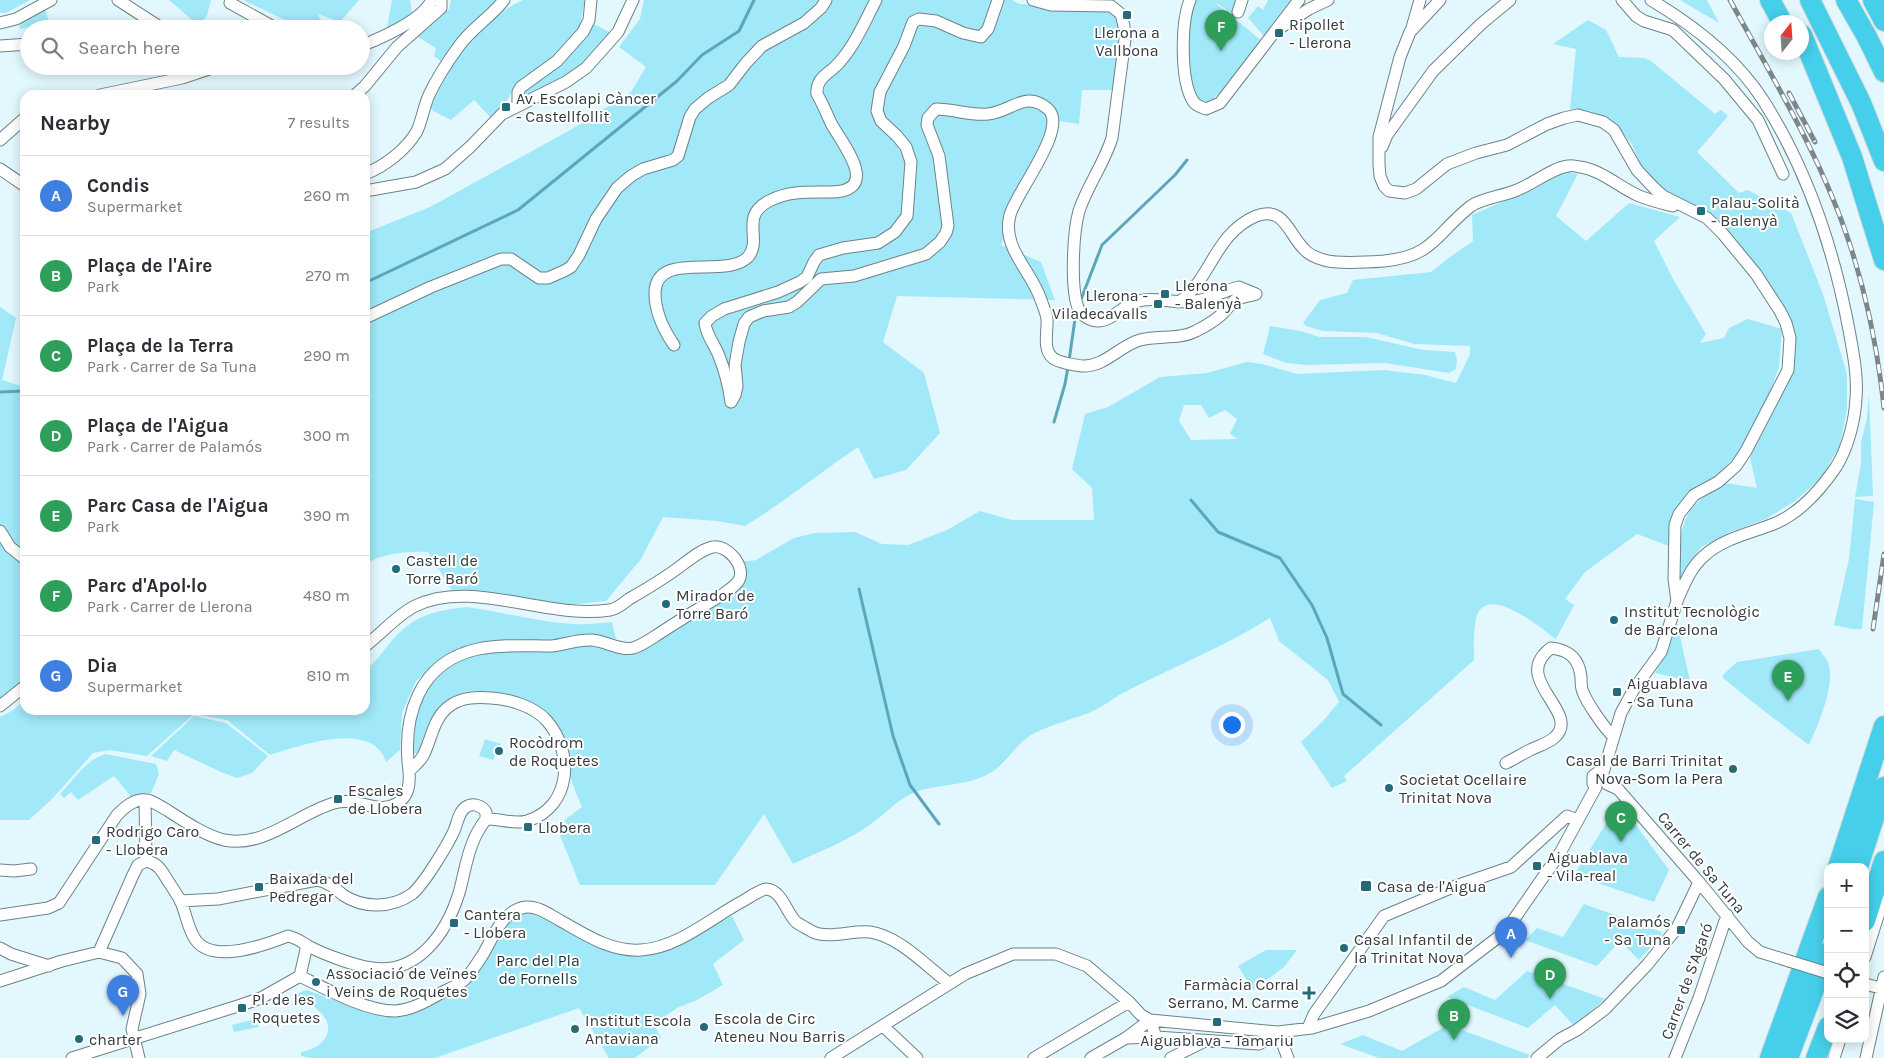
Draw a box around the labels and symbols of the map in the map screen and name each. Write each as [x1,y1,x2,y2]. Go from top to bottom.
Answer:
marker: Llerona a Vallbona [1121,9,1133,21]
pin: F [1205,10,1237,51]
place label: Ripollet - Llerona [1289,15,1352,52]
north arrow [1764,15,1809,60]
place label: Llerona a Vallbona [1094,23,1160,60]
marker: Ripollet - Llerona [1273,27,1285,39]
place label: Av. Escolapi Càncer - Castellfollit [516,89,656,126]
marker: Av. Escolapi Càncer - Castellfollit [500,101,512,113]
place label: Palau-Solità - Balenyà [1711,193,1800,230]
marker: Palau-Solità - Balenyà [1695,205,1707,217]
place label: Llerona - Balenyà [1175,276,1242,313]
place label: Llerona - Viladecavalls [1052,286,1148,323]
marker: Llerona - Balenyà [1159,288,1171,300]
marker: Llerona - Viladecavalls [1152,298,1164,310]
place label: Castell de Torre Baró [406,551,478,588]
marker: Castell de Torre Baró [390,563,402,575]
place label: Mirador de Torre Baró [676,586,754,623]
marker: Mirador de Torre Baró [660,598,672,610]
place label: Institut Tecnològic de Barcelona [1624,602,1760,639]
marker: Institut Tecnològic de Barcelona [1608,614,1620,626]
pin: E [1772,660,1804,701]
place label: Aiguablava - Sa Tuna [1627,674,1708,711]
marker: Aiguablava - Sa Tuna [1611,686,1623,698]
your location [1219,712,1245,738]
place label: Rocòdrom de Roquetes [509,733,599,770]
marker: Rocòdrom de Roquetes [493,745,505,757]
place label: Casal de Barri Trinitat Nova-Som la Pera [1566,751,1723,788]
marker: Casal de Barri Trinitat Nova-Som la Pera [1727,763,1739,775]
place label: Societat Ocellaire Trinitat Nova [1399,770,1527,807]
place label: Escales de Llobera [348,781,423,818]
marker: Societat Ocellaire Trinitat Nova [1383,782,1395,794]
marker: Escales de Llobera [332,793,344,805]
pin: C [1605,801,1637,842]
street label: Carrer de Sa Tuna [1654,808,1750,917]
place label: Llobera [538,818,591,837]
marker: Llobera [522,821,534,833]
place label: Rodrigo Caro - Llobera [106,822,199,859]
marker: Rodrigo Caro - Llobera [90,834,102,846]
place label: Aiguablava - Vila-real [1547,848,1628,885]
marker: Aiguablava - Vila-real [1531,860,1543,872]
place label: Baixada del Pedregar [269,869,354,906]
place label: Casa de l'Aigua [1377,877,1486,896]
marker: Casa de l'Aigua [1359,879,1373,893]
marker: Baixada del Pedregar [253,881,265,893]
place label: Cantera - Llobera [464,905,526,942]
place label: Palamós - Sa Tuna [1604,912,1671,949]
marker: Cantera - Llobera [448,917,460,929]
pin: A [1495,917,1527,958]
street label: Carrer de S'Agaró [1657,920,1716,1042]
marker: Palamós - Sa Tuna [1675,924,1687,936]
place label: Casal Infantil de la Trinitat Nova [1354,930,1473,967]
marker: Casal Infantil de la Trinitat Nova [1338,942,1350,954]
park label: Parc del Pla de Fornells [496,951,580,988]
pin: D [1534,958,1566,999]
place label: Associació de Veïnes i Veins de Roquetes [326,964,477,1001]
pin: G [107,975,139,1016]
place label: Farmàcia Corral Serrano, M. Carme [1167,975,1299,1012]
marker: Associació de Veïnes i Veins de Roquetes [310,976,322,988]
marker: Farmàcia Corral Serrano, M. Carme [1303,987,1315,999]
place label: Pl. de les Roquetes [252,990,320,1027]
pin: B [1438,999,1470,1040]
marker: Pl. de les Roquetes [236,1002,248,1014]
place label: Escola de Circ Ateneu Nou Barris [714,1009,845,1046]
place label: Institut Escola Antaviana [585,1011,692,1048]
marker: Aiguablava - Tamariu [1211,1016,1223,1028]
marker: Escola de Circ Ateneu Nou Barris [698,1021,710,1033]
marker: Institut Escola Antaviana [569,1023,581,1035]
place label: charter [89,1030,142,1049]
place label: Aiguablava - Tamariu [1140,1031,1294,1050]
marker: charter [73,1033,85,1045]

